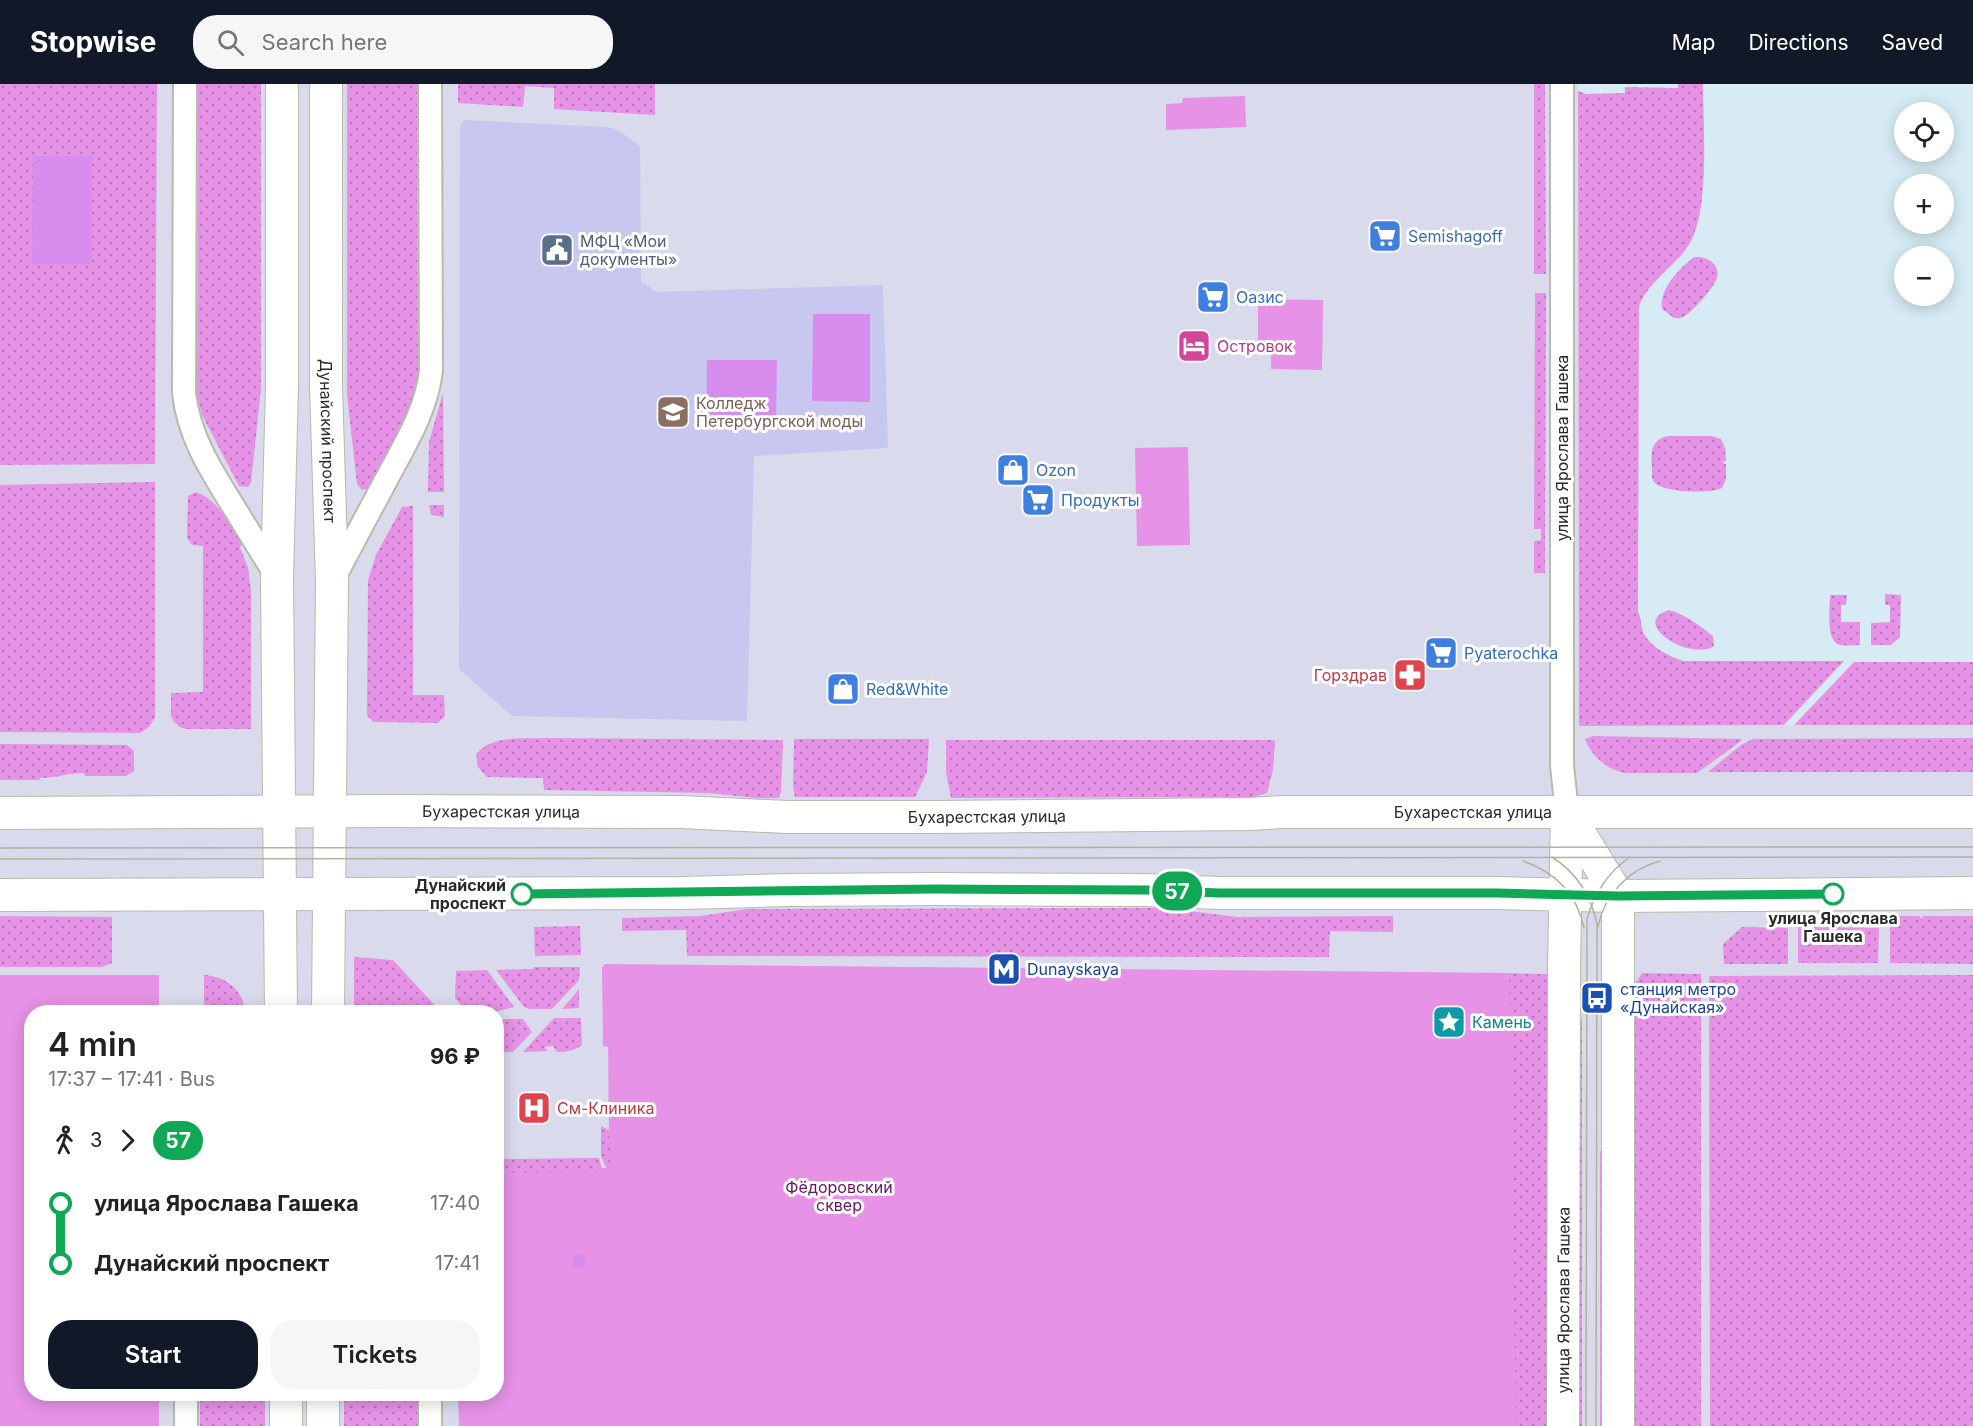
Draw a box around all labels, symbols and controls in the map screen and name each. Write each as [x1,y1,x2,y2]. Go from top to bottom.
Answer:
search box [193,15,613,69]
text: Stopwise [30,25,157,59]
icon: search [214,26,247,59]
text: Search here [262,29,387,55]
text: Map [1672,30,1715,55]
text: Directions [1748,30,1849,55]
text: Saved [1882,30,1943,55]
map controls [1894,102,1954,306]
button: locate [1894,102,1954,162]
button: + [1894,174,1954,234]
supermarket icon: Semishagoff [1367,218,1403,254]
place label: Semishagoff [1408,226,1503,246]
place label: МФЦ «Мои документы» [580,231,677,269]
public building icon: МФЦ «Мои документы» [539,232,575,268]
button: − [1894,246,1954,306]
supermarket icon: Оазис [1195,279,1231,315]
place label: Оазис [1236,287,1284,307]
hotel icon: Островок [1176,328,1212,364]
place label: Островок [1217,336,1293,356]
street label: улица Ярослава Гашека [1552,355,1572,541]
street label: Дунайский проспект [316,359,340,524]
place label: Колледж Петербургской моды [696,393,863,431]
school or university icon: Колледж Петербургской моды [655,394,691,430]
shop icon: Ozon [995,452,1031,488]
place label: Ozon [1036,460,1076,480]
supermarket icon: Продукты [1020,482,1056,518]
place label: Продукты [1061,490,1139,510]
supermarket icon: Pyaterochka [1423,635,1459,671]
place label: Pyaterochka [1464,643,1558,663]
pharmacy icon: Горздрав [1392,657,1428,693]
place label: Горздрав [1314,665,1387,685]
shop icon: Red&White [825,671,861,707]
place label: Red&White [866,679,948,699]
street label: Бухарестская улица [422,801,580,822]
street label: Бухарестская улица [1394,802,1552,822]
street label: Бухарестская улица [908,806,1066,827]
line badge: 57 [1150,872,1204,910]
place label: Дунайский проспект [415,875,506,913]
text: 57 [1164,879,1190,904]
marker: Дунайский проспект [511,883,533,905]
marker: улица Ярослава Гашека [1822,883,1844,905]
place label: улица Ярослава Гашека [1768,908,1898,946]
metro station icon: Dunayskaya [986,951,1022,987]
place label: Dunayskaya [1027,959,1119,979]
place label: станция метро «Дунайская» [1620,979,1736,1017]
bus stop icon: станция метро «Дунайская» [1579,980,1615,1016]
place icon: Камень [1431,1004,1467,1040]
place label: Камень [1472,1012,1532,1032]
text: 4 min [48,1024,137,1064]
text: 96 ₽ [430,1043,480,1069]
text: 17:37 – 17:41 · Bus [48,1067,215,1091]
hospital icon: См-Клиника [516,1090,552,1126]
place label: См-Клиника [557,1098,654,1118]
icon: walk [48,1124,81,1157]
icon: forward [111,1124,144,1157]
text: 3 [90,1128,102,1152]
text: 57 [165,1128,191,1153]
park label: Фёдоровский сквер [785,1177,893,1215]
text: улица Ярослава Гашека [94,1190,359,1216]
text: 17:40 [430,1191,480,1215]
street label: улица Ярослава Гашека [1553,1207,1573,1393]
text: Дунайский проспект [94,1250,329,1276]
text: 17:41 [435,1251,480,1275]
button: Start [48,1320,258,1389]
button: Tickets [270,1320,480,1389]

